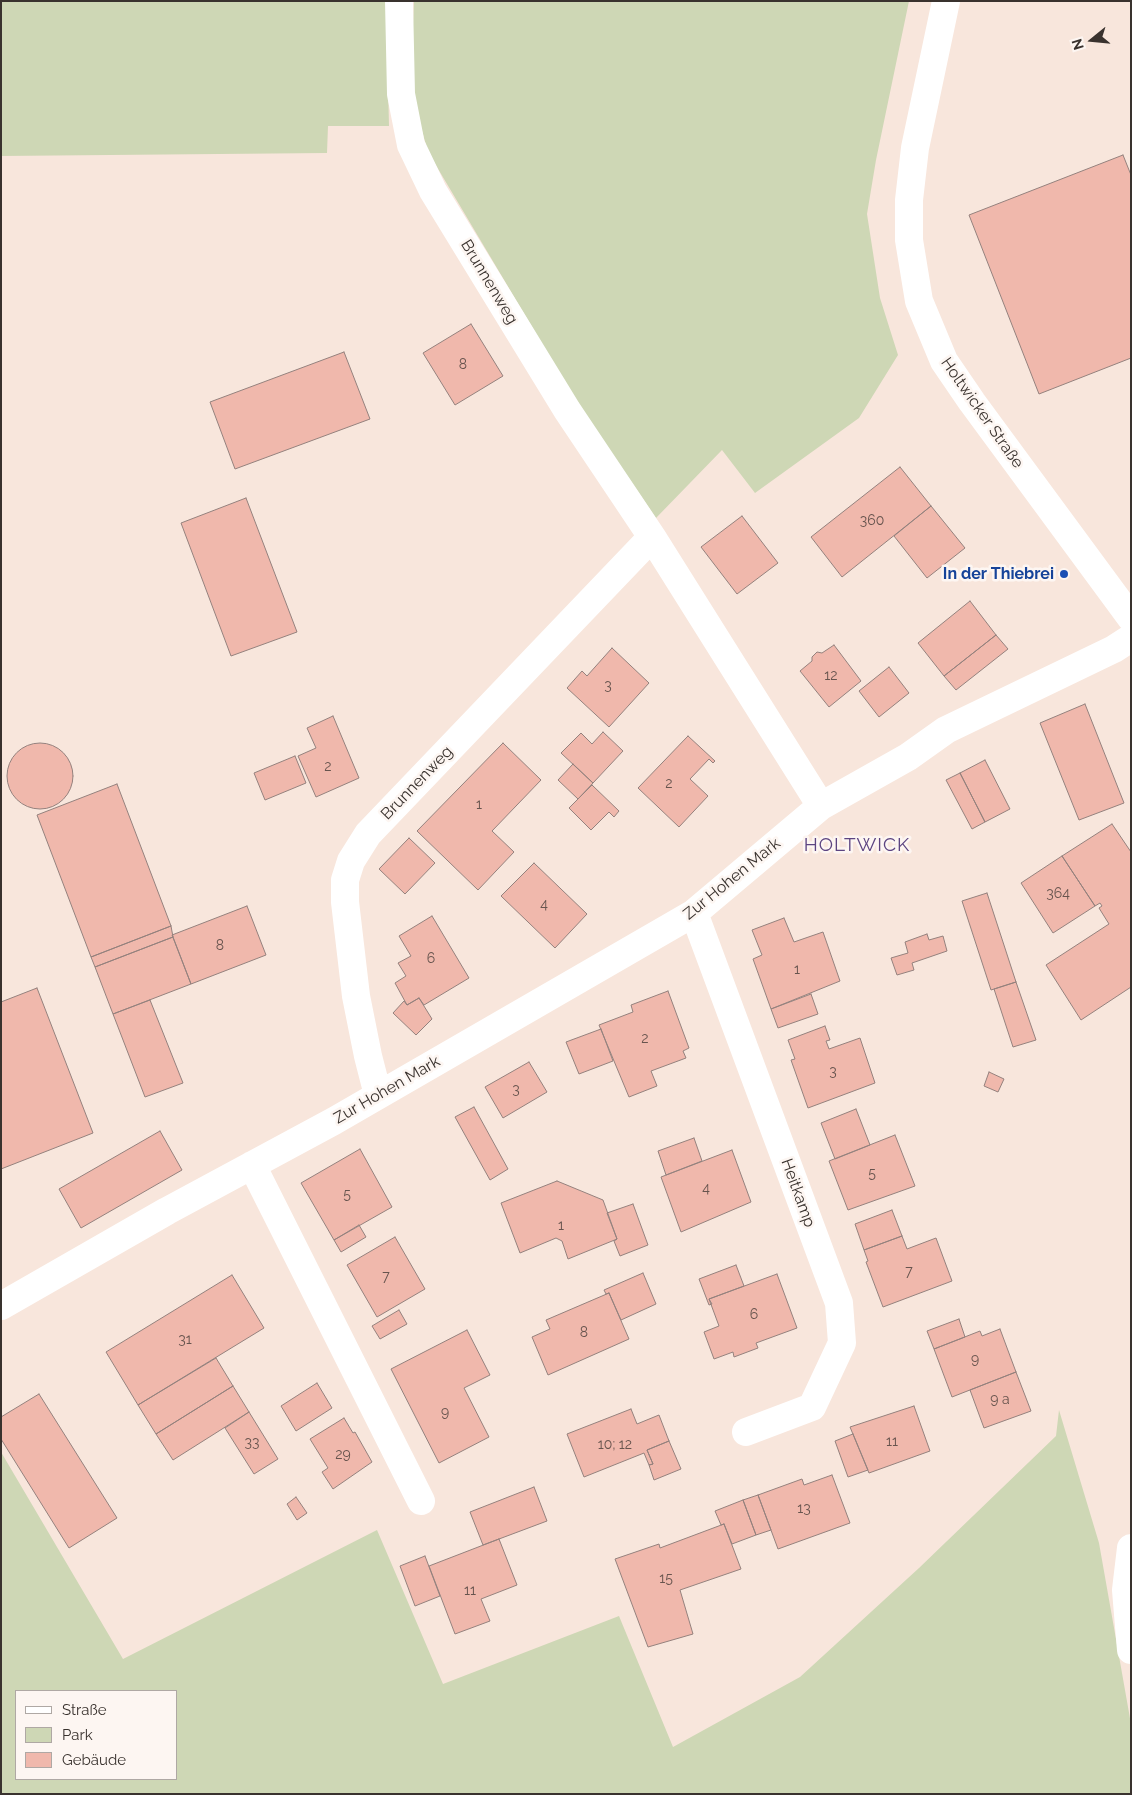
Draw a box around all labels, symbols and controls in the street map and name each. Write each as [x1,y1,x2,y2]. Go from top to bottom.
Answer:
north arrow [1067,15,1117,65]
text: N [1068,37,1087,52]
street label: Brunnenweg [456,236,522,328]
street label: Holtwicker Straße [937,354,1027,472]
house number: 8 [459,357,467,373]
house number: 360 [860,513,884,529]
place label: In der Thiebrei [943,564,1054,584]
marker: In der Thiebrei [1058,568,1070,580]
house number: 12 [824,668,838,684]
house number: 3 [604,678,612,694]
street label: Brunnenweg [377,742,457,824]
house number: 2 [324,759,332,775]
house number: 2 [665,776,673,792]
house number: 1 [476,797,482,813]
street label: Zur Hohen Mark [680,834,784,924]
district label: HOLTWICK [803,834,911,856]
house number: 364 [1046,886,1070,902]
house number: 4 [540,897,548,913]
house number: 8 [216,938,224,954]
house number: 6 [427,951,435,967]
house number: 1 [794,962,800,978]
house number: 2 [641,1031,649,1047]
street label: Zur Hohen Mark [331,1052,443,1128]
house number: 3 [829,1064,837,1080]
house number: 3 [512,1082,520,1098]
street label: Heitkamp [777,1156,819,1230]
house number: 5 [868,1166,876,1182]
house number: 4 [702,1181,710,1197]
house number: 5 [343,1187,351,1203]
house number: 1 [558,1218,564,1234]
house number: 7 [905,1264,913,1280]
house number: 7 [382,1269,390,1285]
house number: 6 [750,1307,758,1323]
house number: 8 [580,1325,588,1341]
house number: 31 [178,1332,192,1348]
house number: 9 [971,1352,979,1368]
house number: 9 a [990,1392,1010,1408]
house number: 9 [441,1405,449,1421]
house number: 11 [886,1434,898,1450]
house number: 33 [245,1435,259,1451]
house number: 10; 12 [598,1437,632,1453]
house number: 29 [335,1447,351,1463]
house number: 13 [797,1501,811,1517]
house number: 15 [659,1571,673,1587]
house number: 11 [464,1583,476,1599]
legend [15,1690,178,1780]
text: Straße [62,1701,106,1719]
text: Park [62,1726,93,1744]
text: Gebäude [62,1751,126,1769]

